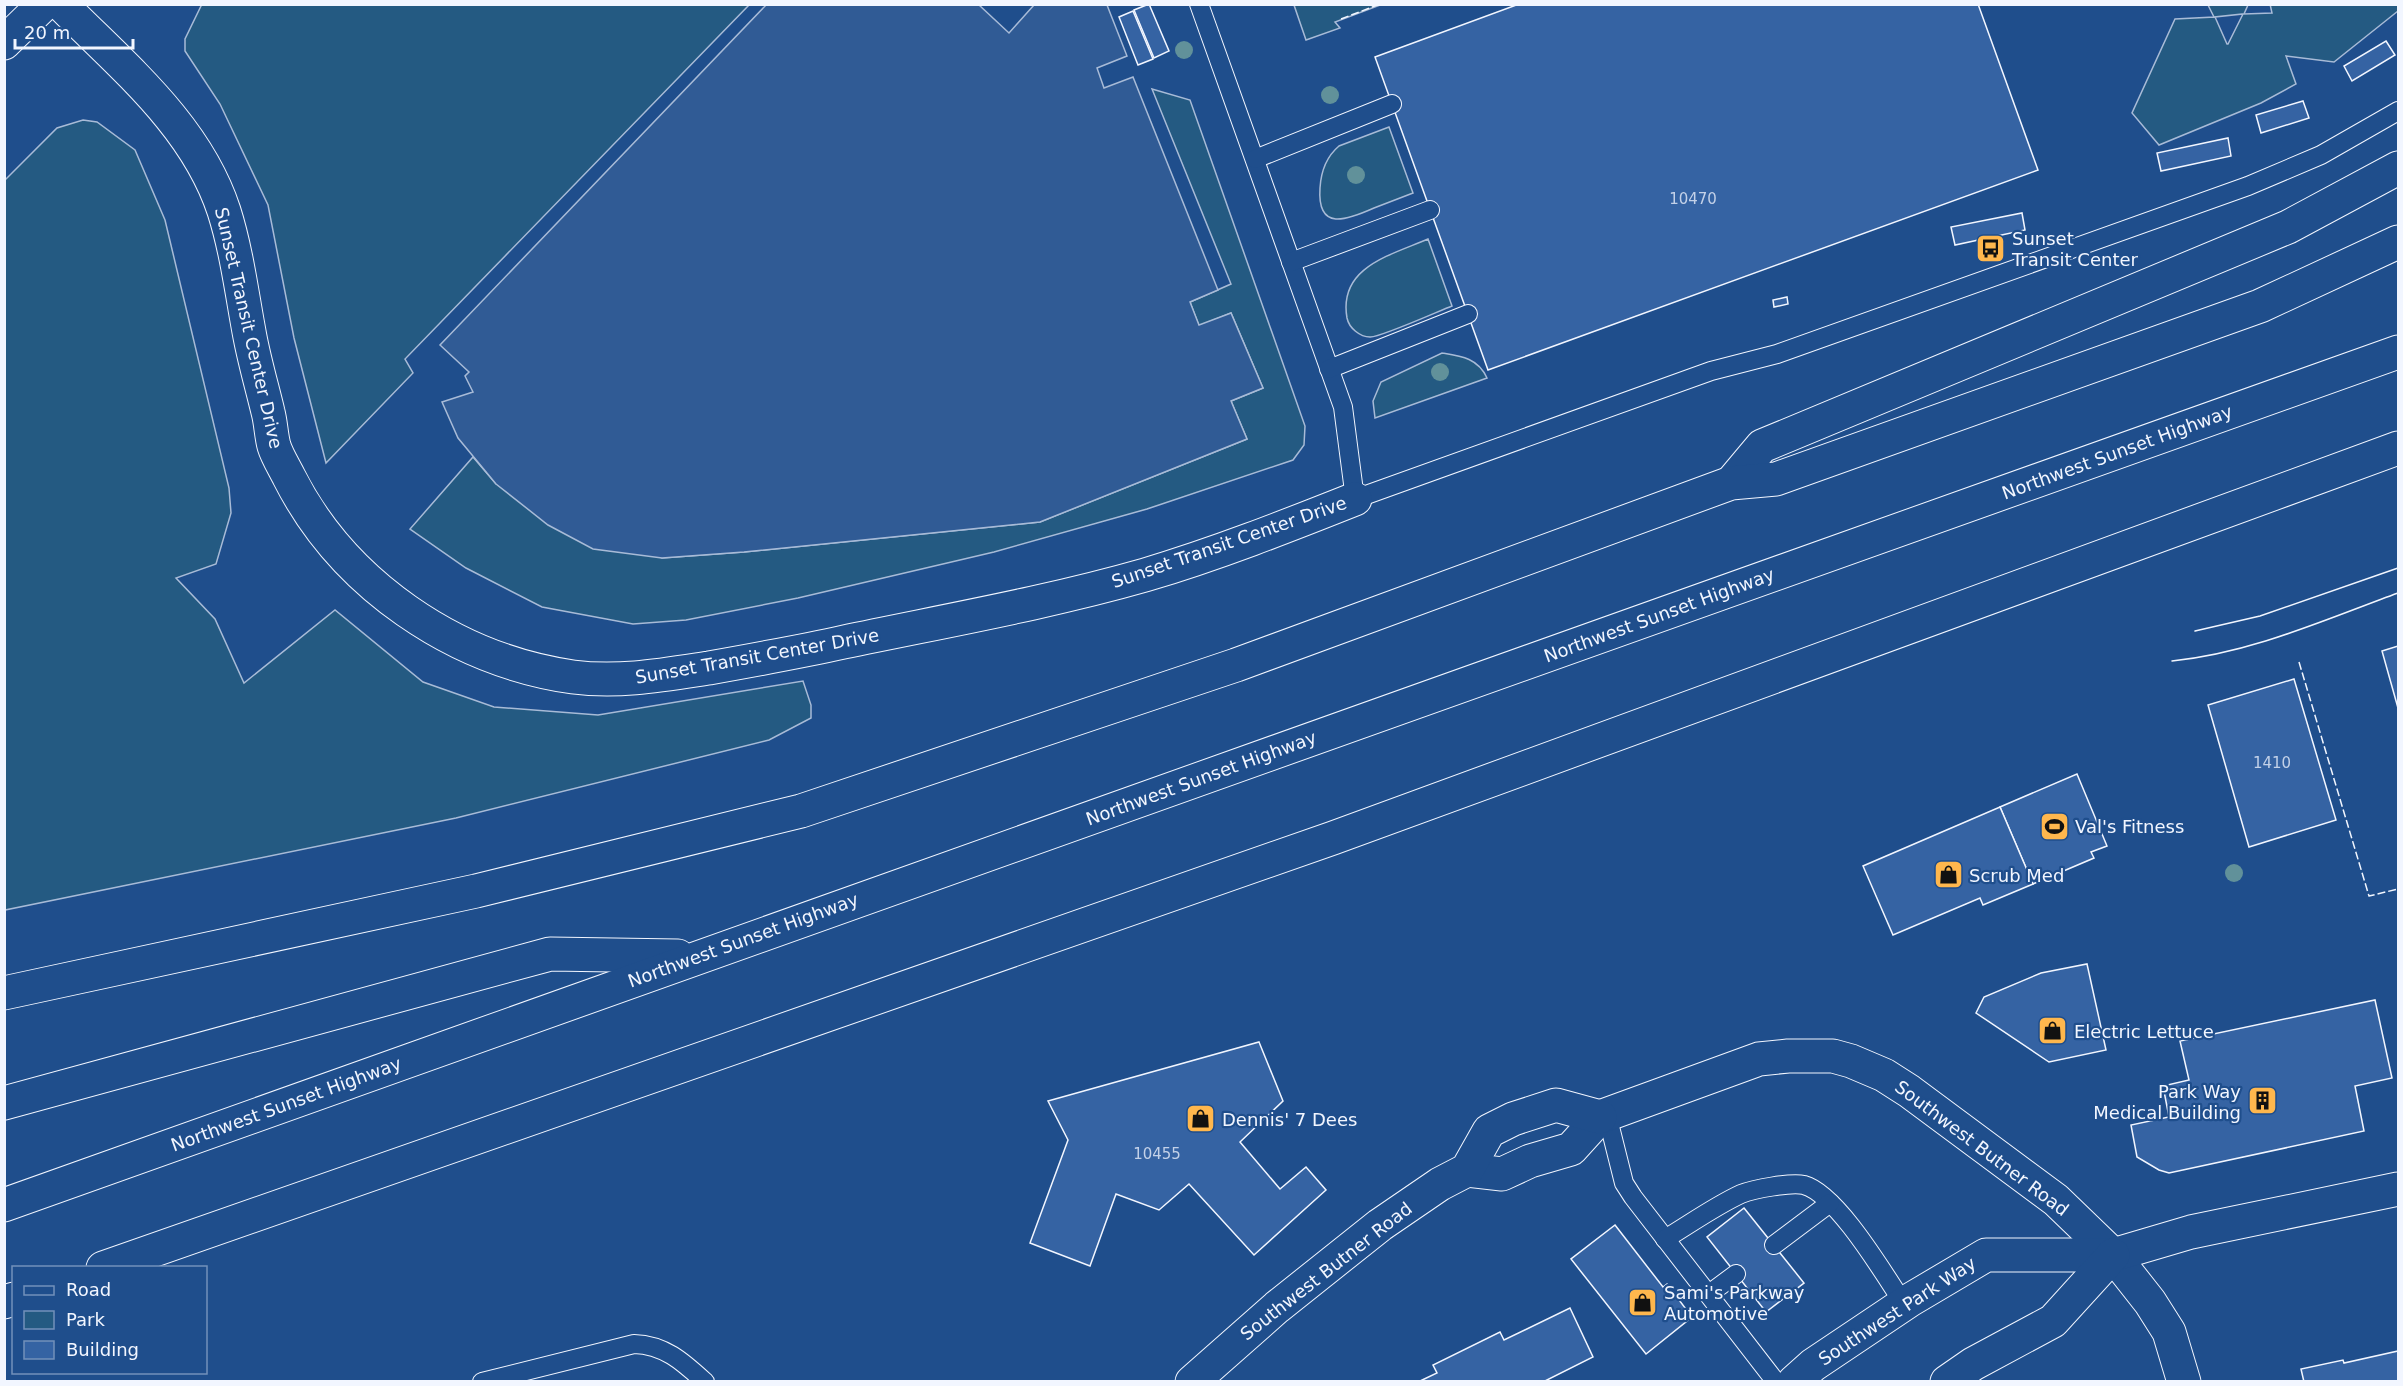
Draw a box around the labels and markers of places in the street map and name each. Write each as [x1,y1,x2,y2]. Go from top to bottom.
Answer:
place label: Sunset Transit Center [2011,228,2139,270]
bus stop icon: Sunset Transit Center [1975,232,2007,264]
sports icon: Val's Fitness [2038,810,2070,842]
place label: Val's Fitness [2075,816,2184,837]
shop icon: Scrub Med [1932,859,1964,891]
place label: Scrub Med [1969,865,2064,886]
shop icon: Electric Lettuce [2037,1015,2069,1047]
place label: Electric Lettuce [2074,1021,2214,1042]
place label: Park Way Medical Building [2093,1081,2241,1123]
building icon: Park Way Medical Building [2246,1085,2278,1117]
shop icon: Dennis' 7 Dees [1185,1103,1217,1135]
place label: Dennis' 7 Dees [1222,1109,1357,1130]
place label: Sami's Parkway Automotive [1664,1282,1805,1324]
shop icon: Sami's Parkway Automotive [1627,1286,1659,1318]

